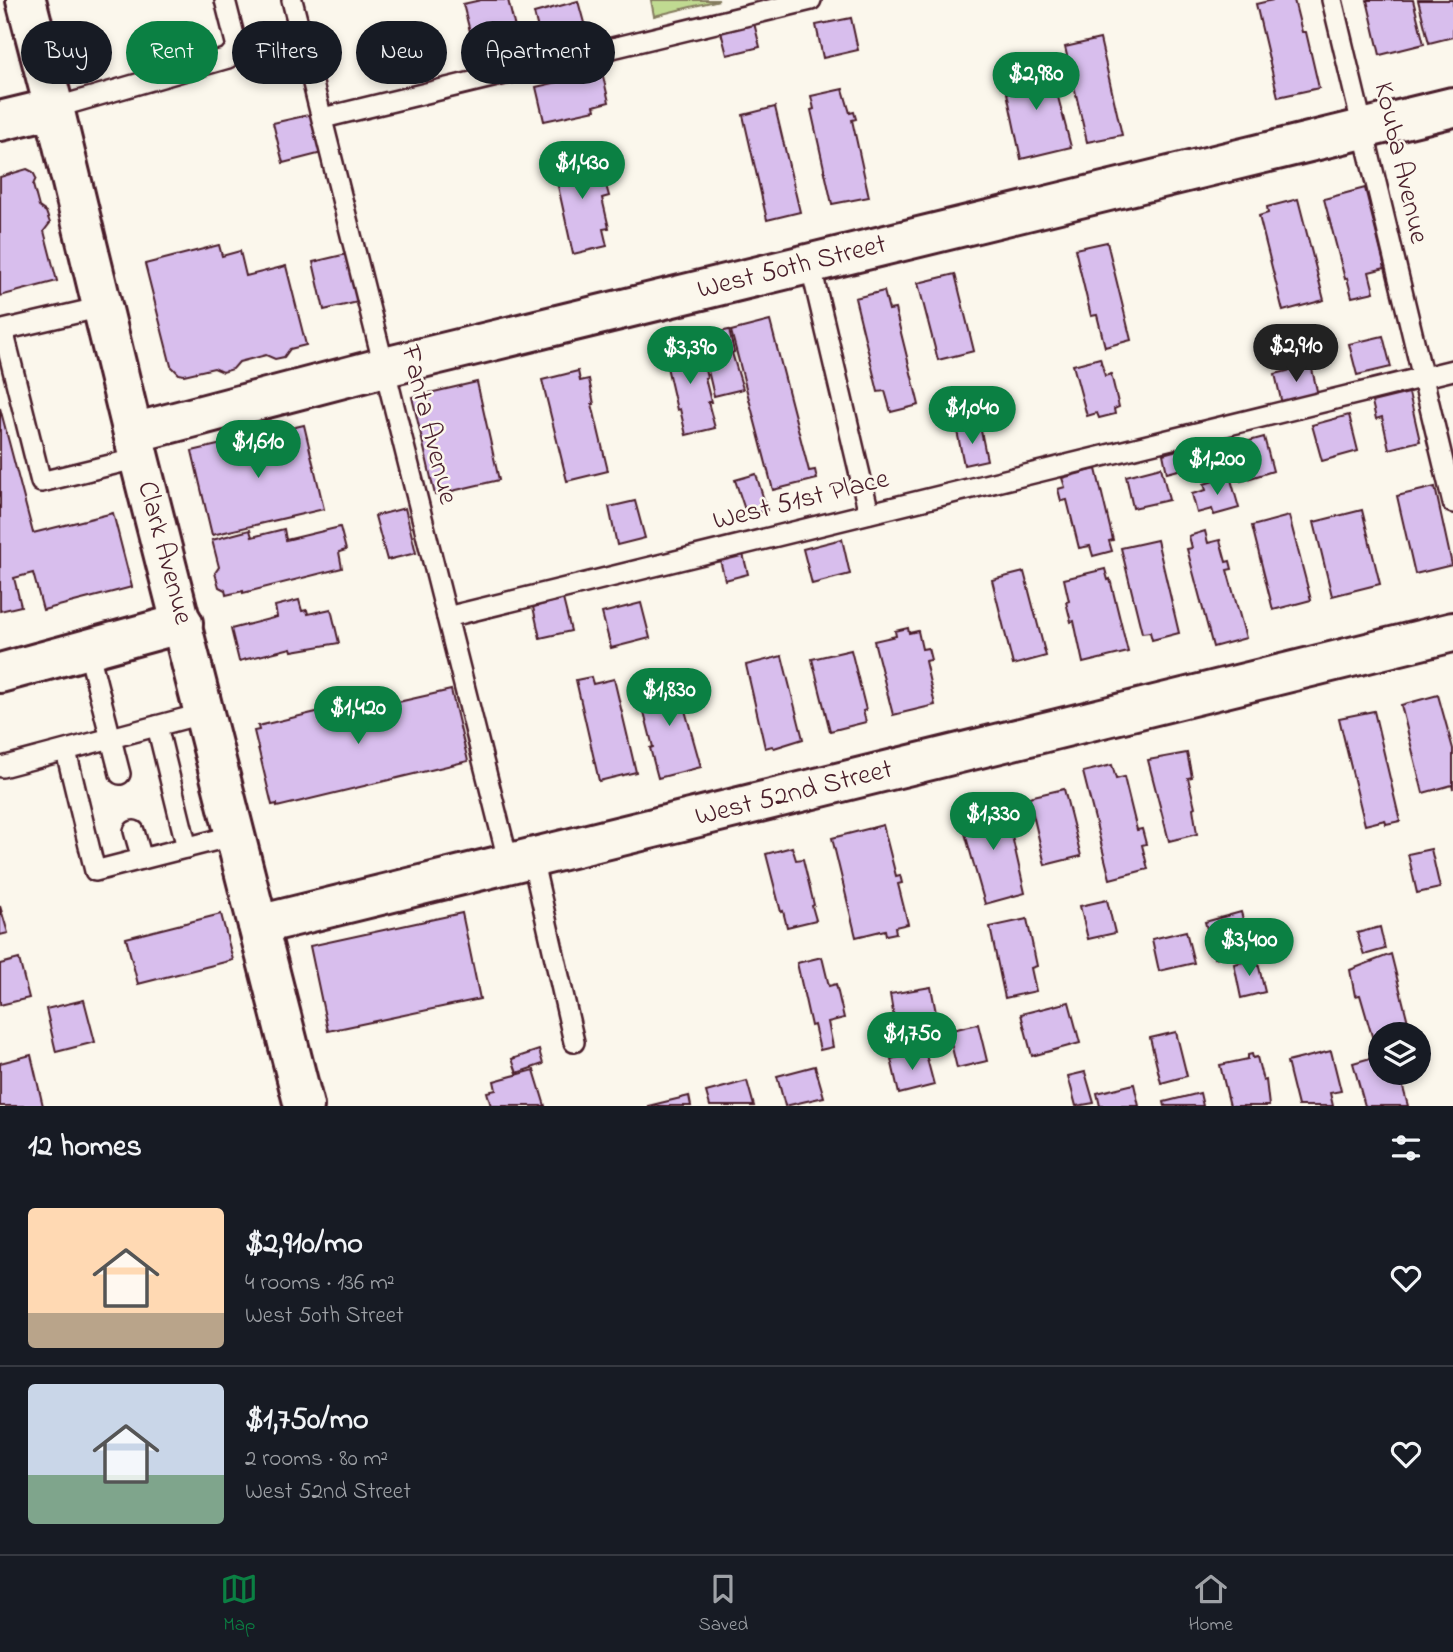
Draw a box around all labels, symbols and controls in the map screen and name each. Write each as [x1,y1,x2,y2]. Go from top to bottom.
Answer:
chip: Buy [21,21,112,84]
chip: Rent [126,21,218,84]
chip: Filters [232,21,342,84]
chip: New [356,21,447,84]
chip: Apartment [461,21,615,84]
pin: $2,980 [979,52,1093,112]
text: $2,980 [1009,58,1063,91]
street label: Kouba Avenue [1362,78,1439,248]
pin: $1,430 [525,142,639,201]
text: $1,430 [555,147,609,180]
street label: West 50th Street [693,225,891,311]
pin: $2,910 [1239,324,1353,384]
pin: $3,390 [633,326,747,386]
text: $2,910 [1269,330,1323,363]
text: $3,390 [663,332,717,365]
street label: Fanta Avenue [388,340,468,509]
pin: $1,040 [915,386,1029,446]
text: $1,040 [945,392,999,425]
pin: $1,610 [201,420,315,480]
text: $1,610 [232,426,284,459]
pin: $1,200 [1160,438,1274,497]
text: $1,200 [1189,443,1245,476]
street label: West 51st Place [709,459,894,543]
street label: Clark Avenue [125,477,203,630]
pin: $1,830 [612,668,726,728]
text: $1,830 [642,674,696,707]
pin: $1,420 [301,686,415,746]
text: $1,420 [330,692,386,725]
street label: West 52nd Street [691,750,897,838]
pin: $1,330 [936,792,1050,852]
text: $1,330 [966,798,1020,831]
pin: $3,400 [1192,918,1306,978]
text: $3,400 [1221,924,1277,957]
pin: $1,750 [855,1012,969,1072]
text: $1,750 [883,1018,941,1051]
map controls [1368,1022,1431,1085]
button: layers [1368,1022,1431,1085]
text: 12 homes [28,1126,142,1170]
icon: filters [1387,1129,1425,1167]
text: $2,910/mo [245,1223,363,1267]
icon: home [84,1236,168,1320]
icon: heart [1387,1259,1425,1297]
text: 4 rooms · 136 m² [245,1267,395,1300]
text: West 50th Street [245,1300,404,1333]
text: $1,750/mo [245,1399,369,1443]
icon: home [84,1412,168,1496]
icon: heart [1387,1435,1425,1473]
text: 2 rooms · 80 m² [245,1443,388,1476]
text: West 52nd Street [245,1476,411,1509]
tab: Map [220,1570,258,1639]
tab: Saved [699,1570,748,1639]
tab: Home [1189,1570,1233,1639]

